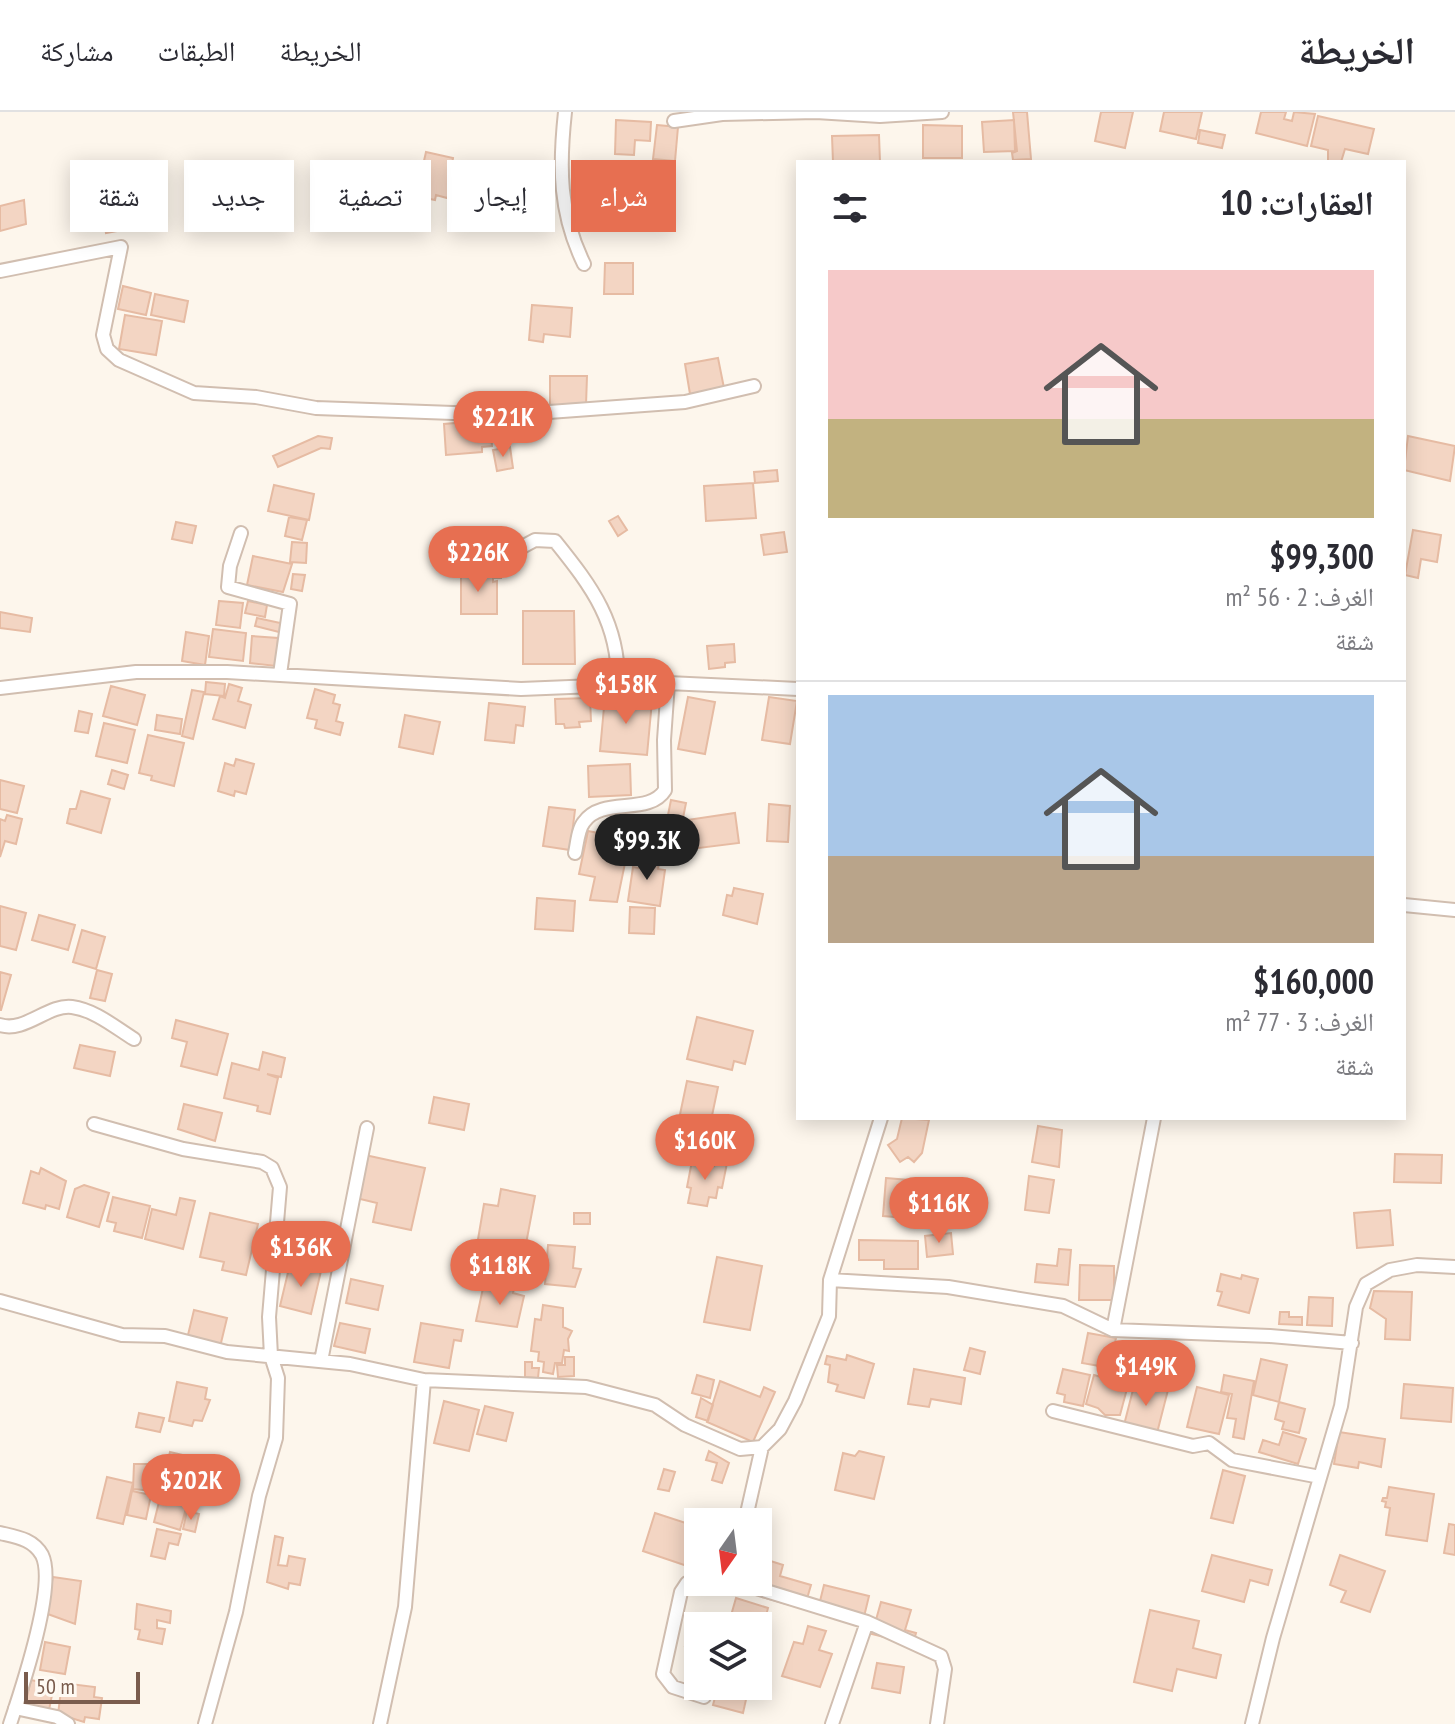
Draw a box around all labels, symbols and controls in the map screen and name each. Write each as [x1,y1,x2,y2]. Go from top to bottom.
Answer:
text: الخريطة [1298,25,1415,74]
text: مشاركة [40,32,114,69]
text: الطبقات [158,32,235,69]
text: الخريطة [279,32,362,69]
chip: شقة [70,160,168,232]
chip: جديد [184,160,294,232]
chip: تصفية [310,160,431,232]
chip: إيجار [447,160,555,232]
chip: شراء [571,160,676,232]
text: العقارات: 10 [1220,180,1374,224]
icon: filters [828,186,872,230]
icon: home [1029,322,1173,466]
pin: $221K [447,391,559,459]
text: $221K [471,400,535,433]
pin: $226K [422,526,534,594]
text: $99,300 [1269,534,1374,578]
text: $226K [446,535,510,568]
text: الغرف: 2 · 56 m² [1225,580,1374,613]
text: شقة [1335,624,1374,657]
pin: $158K [570,658,682,726]
text: $158K [594,667,658,700]
icon: home [1029,747,1173,891]
pin: $99.3K [582,814,712,882]
text: $99.3K [613,823,681,856]
text: $160,000 [1253,959,1374,1003]
text: الغرف: 3 · 77 m² [1225,1005,1374,1038]
text: شقة [1335,1049,1374,1082]
pin: $160K [649,1114,761,1182]
text: $160K [673,1123,737,1156]
pin: $116K [883,1177,995,1245]
text: $116K [907,1186,971,1219]
pin: $136K [245,1221,357,1289]
text: $136K [269,1230,333,1263]
pin: $118K [444,1239,556,1307]
text: $118K [468,1248,532,1281]
pin: $149K [1090,1340,1202,1408]
text: $149K [1114,1349,1178,1382]
pin: $202K [135,1454,247,1522]
text: $202K [159,1463,223,1496]
north arrow [684,1508,772,1596]
map controls [684,1508,772,1700]
button: layers [684,1612,772,1700]
scale bar [24,1668,140,1704]
text: 50 m [36,1672,75,1700]

